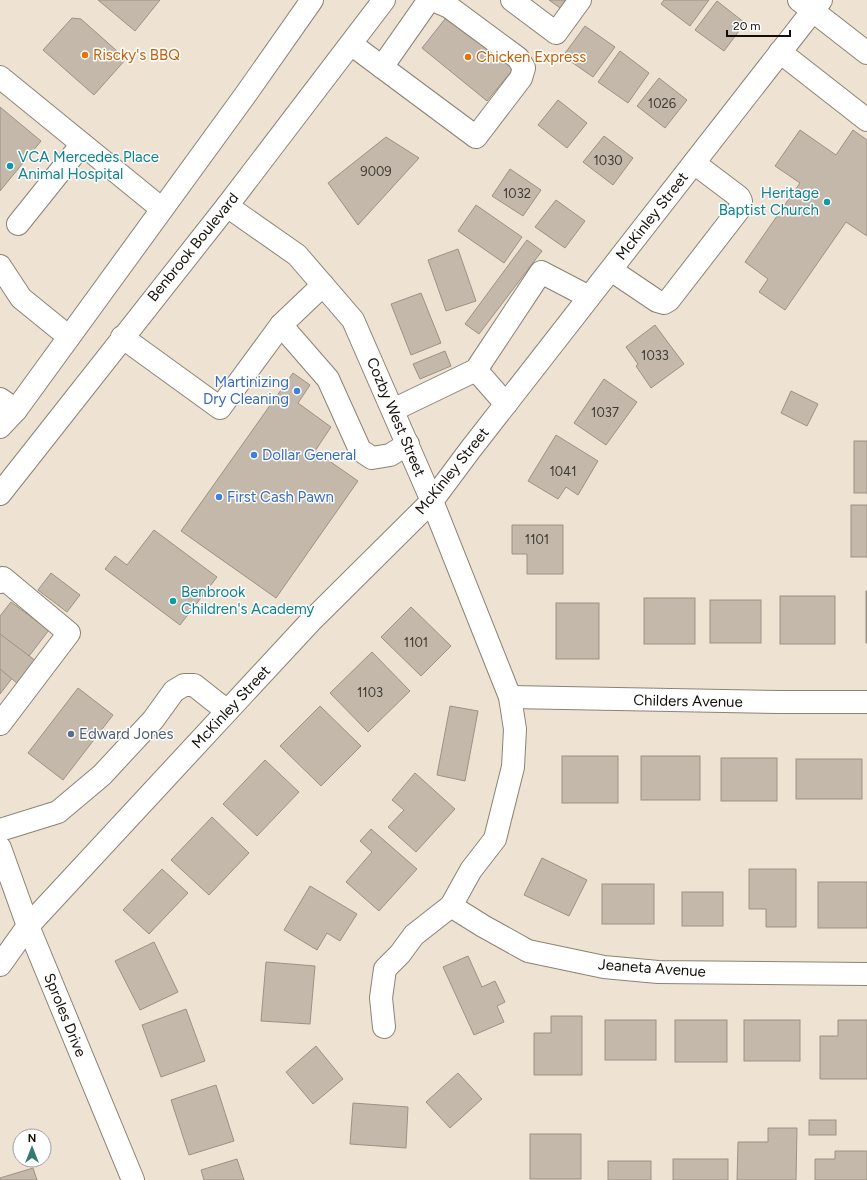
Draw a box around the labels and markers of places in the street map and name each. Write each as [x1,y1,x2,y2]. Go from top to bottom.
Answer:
place label: Riscky's BBQ [93,46,180,64]
place label: Chicken Express [476,48,586,66]
marker: Riscky's BBQ [80,50,90,60]
marker: Chicken Express [463,52,473,62]
place label: VCA Mercedes Place Animal Hospital [18,148,159,183]
marker: VCA Mercedes Place Animal Hospital [5,161,15,171]
place label: Heritage Baptist Church [719,184,819,219]
marker: Heritage Baptist Church [822,197,832,207]
place label: Martinizing Dry Cleaning [203,373,289,408]
marker: Martinizing Dry Cleaning [292,386,302,396]
place label: Dollar General [262,446,356,464]
marker: Dollar General [249,450,259,460]
place label: First Cash Pawn [227,488,334,506]
marker: First Cash Pawn [214,492,224,502]
place label: Benbrook Children's Academy [181,583,315,618]
marker: Benbrook Children's Academy [168,596,178,606]
place label: Edward Jones [79,725,173,743]
marker: Edward Jones [66,729,76,739]

